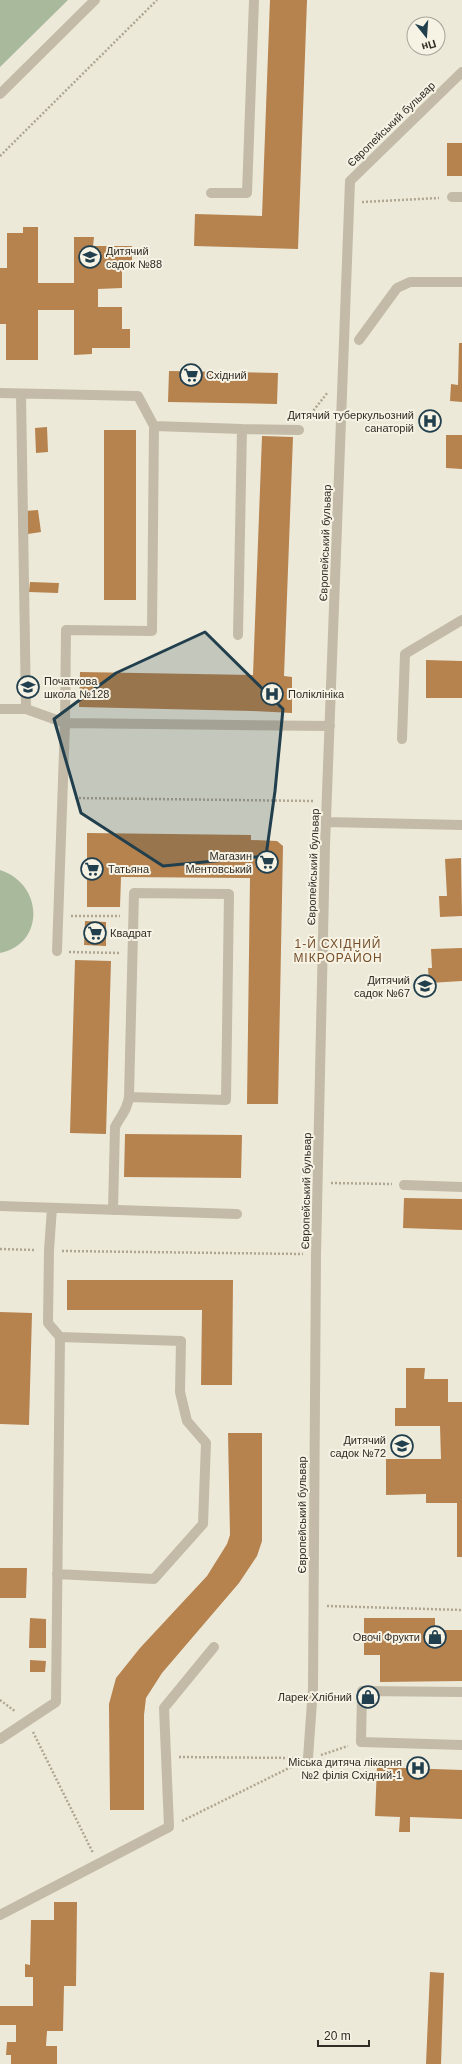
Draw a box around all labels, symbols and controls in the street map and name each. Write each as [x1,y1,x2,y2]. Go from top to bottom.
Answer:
north arrow [406,16,446,56]
text: Пн [420,38,438,53]
street label: Європейський бульвар [345,79,437,169]
school or university icon: Дитячий садок №88 [77,244,103,270]
place label: Дитячий садок №88 [106,245,162,270]
supermarket icon: Східний [178,362,204,388]
place label: Східний [206,369,247,381]
hospital icon: Дитячий туберкульозний санаторій [417,408,443,434]
place label: Дитячий туберкульозний санаторій [287,409,414,434]
street label: Європейський бульвар [317,484,333,602]
school or university icon: Початкова школа №128 [15,674,41,700]
place label: Початкова школа №128 [44,675,109,700]
hospital icon: Поліклініка [259,681,285,707]
place label: Поліклініка [288,688,345,700]
street label: Європейський бульвар [305,808,321,926]
supermarket icon: Магазин Ментовський [254,849,280,875]
place label: Магазин Ментовський [185,850,252,875]
supermarket icon: Татьяна [79,856,105,882]
place label: Татьяна [108,863,150,875]
supermarket icon: Квадрат [82,920,108,946]
place label: Квадрат [110,927,152,939]
district label: 1-Й СХІДНИЙ МІКРОРАЙОН [293,936,383,965]
school or university icon: Дитячий садок №67 [412,973,438,999]
place label: Дитячий садок №67 [354,974,410,999]
street label: Європейський бульвар [299,1132,313,1250]
school or university icon: Дитячий садок №72 [389,1433,415,1459]
place label: Дитячий садок №72 [330,1434,386,1459]
street label: Європейський бульвар [296,1456,308,1574]
shop icon: Овочі Фрукти [422,1624,448,1650]
place label: Овочі Фрукти [353,1631,420,1643]
shop icon: Ларек Хлібний [355,1684,381,1710]
place label: Ларек Хлібний [278,1691,352,1703]
hospital icon: Міська дитяча лікарня №2 філія Східний-1 [405,1755,431,1781]
place label: Міська дитяча лікарня №2 філія Східний-1 [288,1756,402,1781]
scale bar [318,2022,369,2048]
text: 20 m [324,2029,351,2043]

